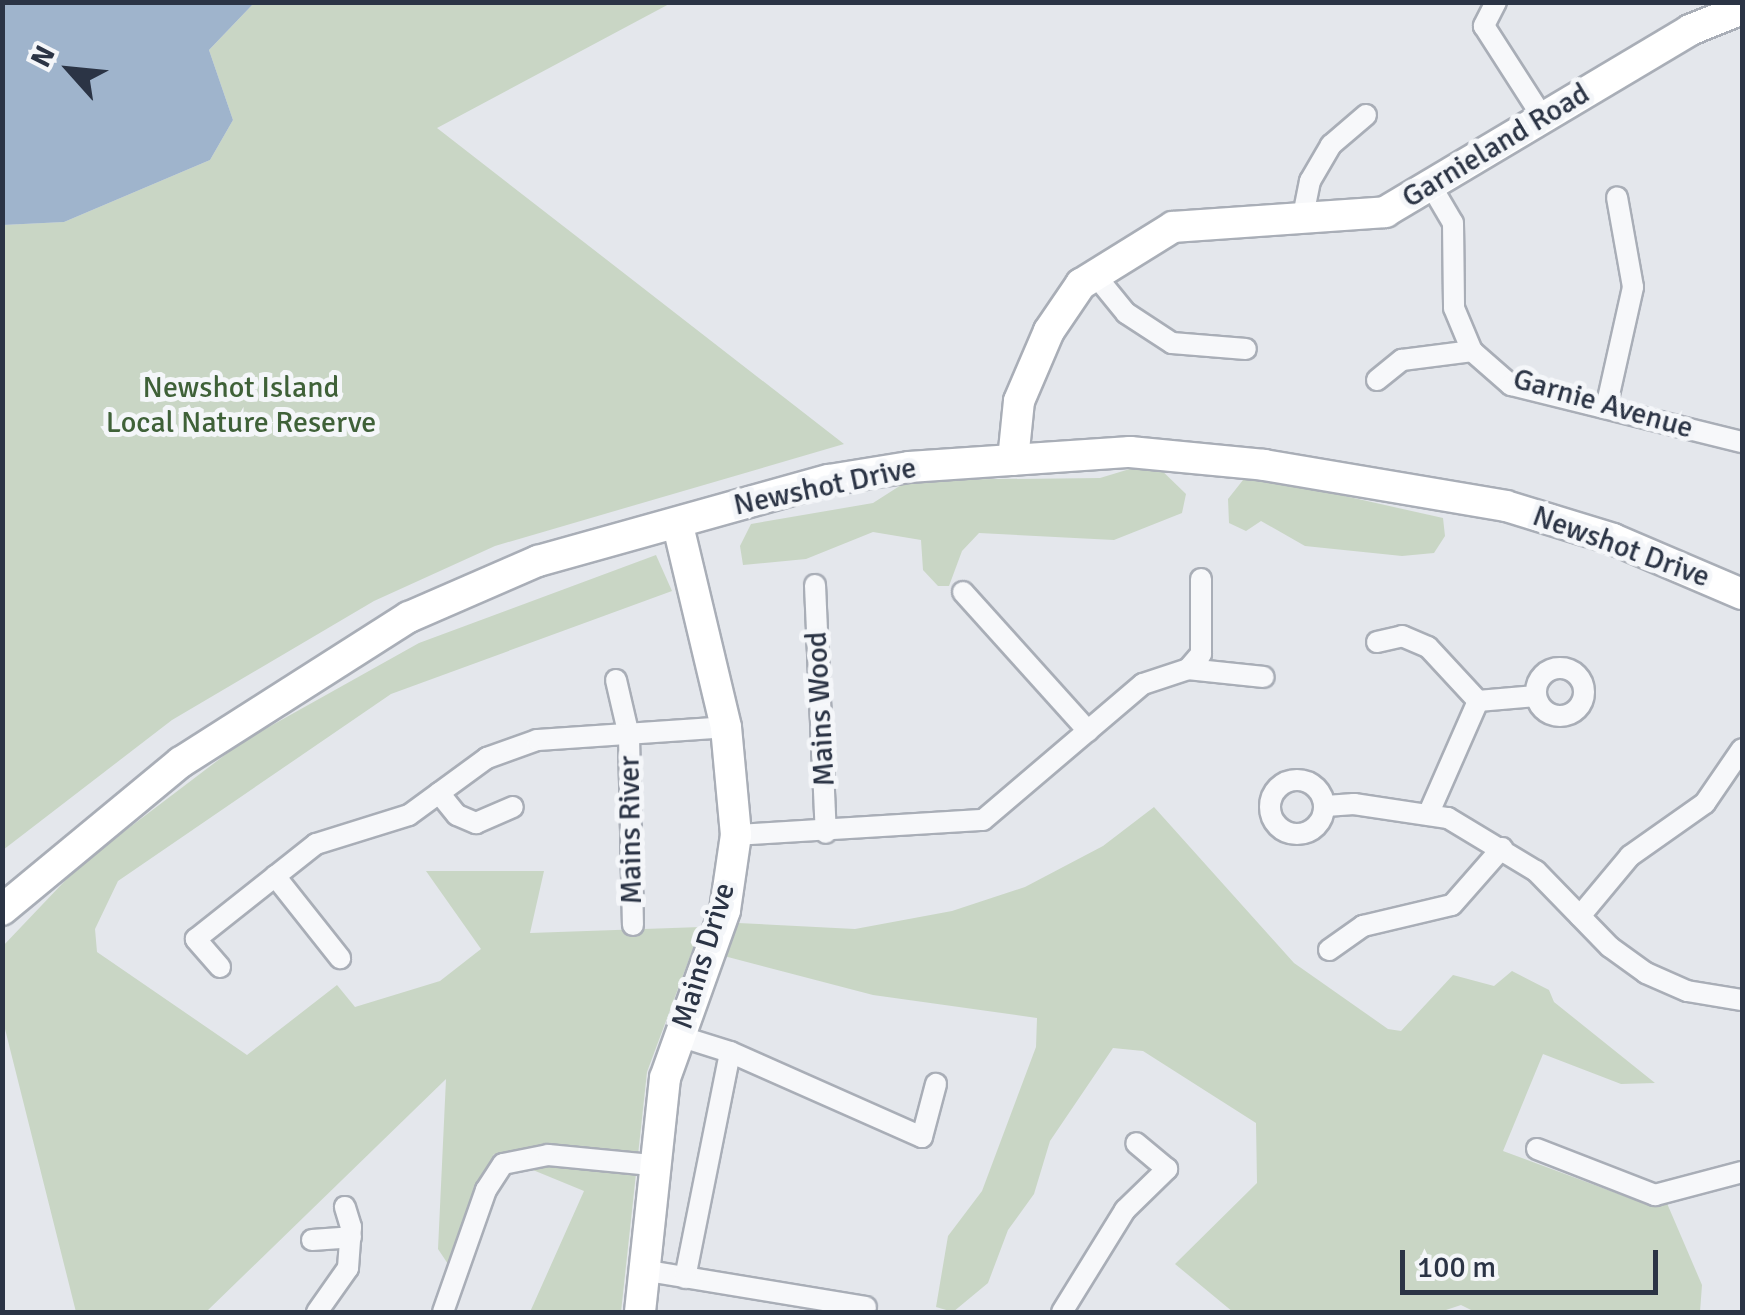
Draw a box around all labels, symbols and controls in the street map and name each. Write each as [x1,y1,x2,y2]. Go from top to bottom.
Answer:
north arrow [20,20,120,120]
text: N [24,40,63,73]
street label: Garnieland Road [1396,76,1596,216]
street label: Garnie Avenue [1509,361,1697,447]
park label: Newshot Island Local Nature Reserve [106,370,376,440]
street label: Newshot Drive [730,450,920,524]
street label: Newshot Drive [1528,498,1714,596]
street label: Mains Wood [799,631,843,787]
street label: Mains River [612,755,650,905]
street label: Mains Drive [665,879,743,1033]
scale bar [1405,1230,1662,1292]
text: 100 m [1417,1249,1496,1286]

